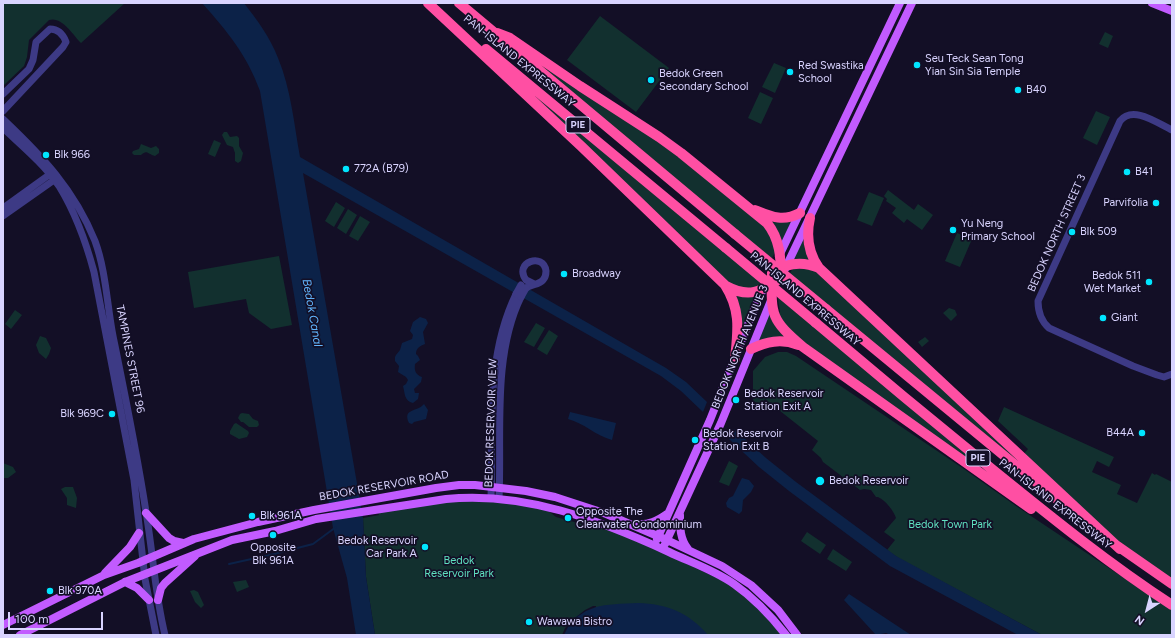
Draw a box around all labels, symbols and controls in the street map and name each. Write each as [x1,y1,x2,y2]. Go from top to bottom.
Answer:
street label: PAN-ISLAND EXPRESSWAY [461,12,577,110]
place label: Seu Teck Sean Tong Yian Sin Sia Temple [925,52,1024,78]
place label: Red Swastika School [798,59,864,85]
marker: Seu Teck Sean Tong Yian Sin Sia Temple [912,60,922,70]
place label: Bedok Green Secondary School [659,67,749,93]
marker: Red Swastika School [785,67,795,77]
marker: Bedok Green Secondary School [646,75,656,85]
place label: B40 [1026,83,1047,97]
marker: B40 [1013,85,1023,95]
road number: PIE [566,117,590,133]
place label: Blk 966 [54,148,90,162]
marker: Blk 966 [41,150,51,160]
place label: 772A (B79) [354,162,409,176]
marker: 772A (B79) [341,164,351,174]
place label: B41 [1135,165,1153,179]
marker: B41 [1122,167,1132,177]
street label: BEDOK NORTH STREET 3 [1025,172,1089,294]
place label: Parvifolia [1103,196,1148,210]
marker: Parvifolia [1151,198,1161,208]
place label: Yu Neng Primary School [961,217,1035,243]
marker: Yu Neng Primary School [948,225,958,235]
place label: Blk 509 [1080,225,1117,239]
marker: Blk 509 [1067,227,1077,237]
street label: PAN-ISLAND EXPRESSWAY [747,249,863,349]
place label: Broadway [572,267,621,281]
marker: Broadway [559,269,569,279]
place label: Bedok 511 Wet Market [1084,269,1141,295]
marker: Bedok 511 Wet Market [1144,277,1154,287]
water label: Bedok Canal [299,278,325,348]
street label: BEDOK NORTH AVENUE 3 [709,283,771,411]
street label: TAMPINES STREET 96 [113,304,147,414]
place label: Giant [1111,311,1138,325]
marker: Giant [1098,313,1108,323]
street label: BEDOK RESERVOIR VIEW [482,358,500,488]
place label: Bedok Reservoir Station Exit A [744,387,824,413]
marker: Bedok Reservoir Station Exit A [731,395,741,405]
place label: Blk 969C [60,407,104,421]
marker: Blk 969C [107,409,117,419]
place label: B44A [1106,426,1134,440]
place label: Bedok Reservoir Station Exit B [703,427,783,453]
marker: B44A [1137,428,1147,438]
marker: Bedok Reservoir Station Exit B [690,435,700,445]
road number: PIE [966,450,990,466]
street label: PAN-ISLAND EXPRESSWAY [996,456,1114,552]
street label: BEDOK RESERVOIR ROAD [318,468,450,504]
place label: Bedok Reservoir [829,474,909,488]
marker: Bedok Reservoir [814,475,826,487]
place label: Opposite The Clearwater Condominium [576,505,702,531]
place label: Blk 961A [260,509,302,523]
marker: Blk 961A [247,511,257,521]
marker: Opposite The Clearwater Condominium [563,513,573,523]
park label: Bedok Town Park [908,518,992,532]
marker: Opposite Blk 961A [268,530,278,540]
place label: Bedok Reservoir Car Park A [337,534,417,560]
place label: Opposite Blk 961A [250,541,296,567]
marker: Bedok Reservoir Car Park A [420,542,430,552]
park label: Bedok Reservoir Park [424,554,494,580]
place label: Blk 970A [58,584,102,598]
marker: Blk 970A [45,586,55,596]
north arrow [1127,590,1167,630]
scale bar [10,604,105,630]
text: 100 m [15,612,49,626]
text: N [1132,612,1147,628]
place label: Wawawa Bistro [537,615,612,629]
marker: Wawawa Bistro [524,617,534,627]

